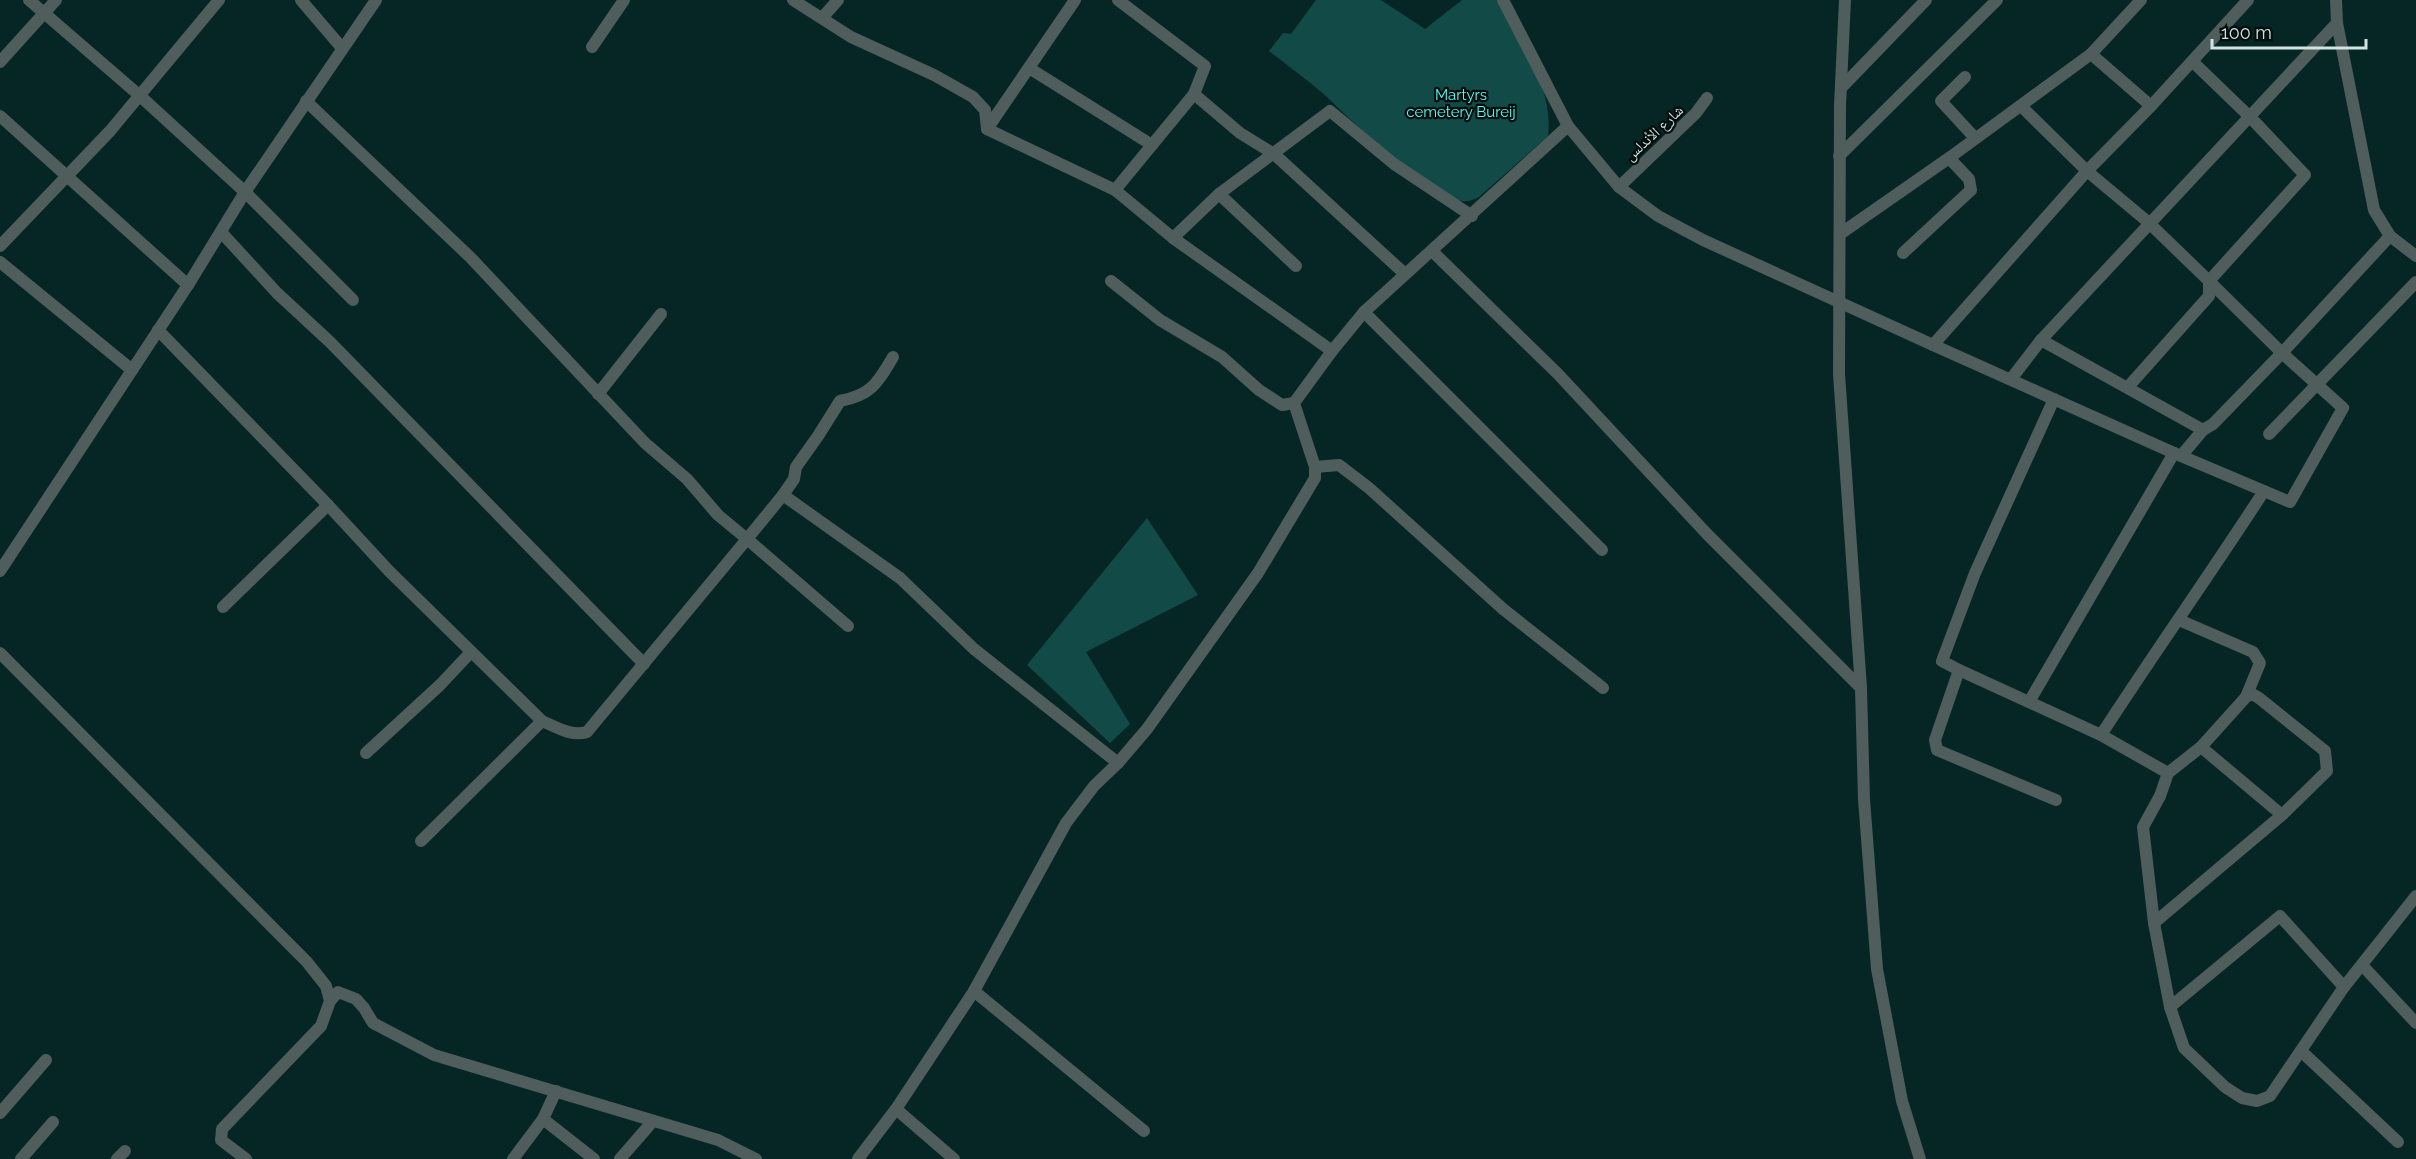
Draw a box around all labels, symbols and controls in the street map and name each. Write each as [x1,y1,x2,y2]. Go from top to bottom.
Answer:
scale bar [2212,12,2366,50]
text: 100 m [2221,22,2272,43]
park label: Martyrs cemetery Bureij [1406,86,1516,121]
street label: شارع الأندلس [1621,101,1688,165]

